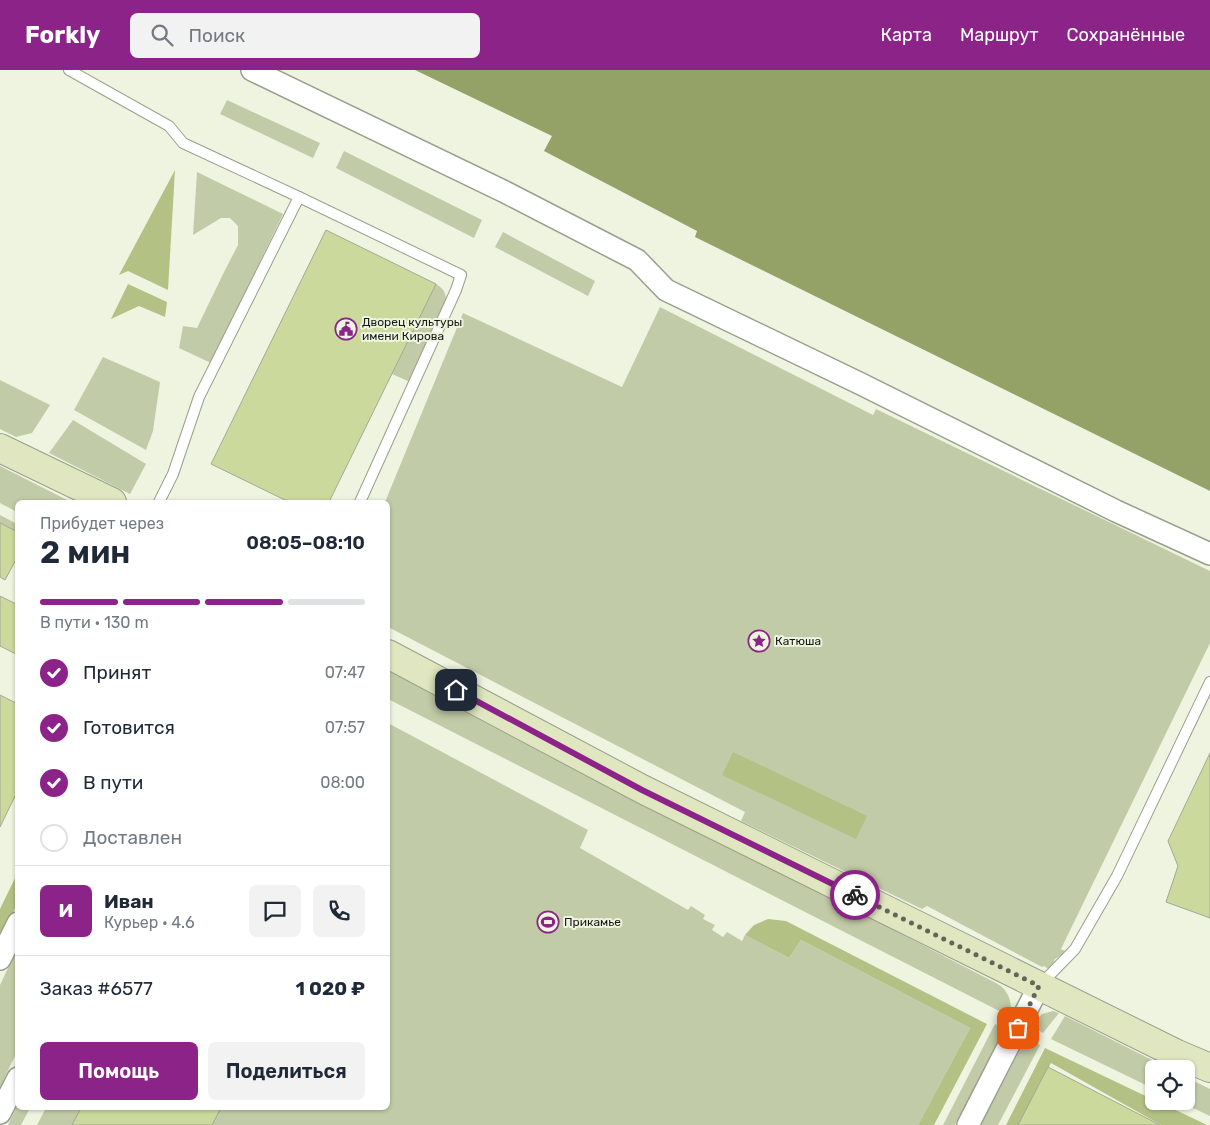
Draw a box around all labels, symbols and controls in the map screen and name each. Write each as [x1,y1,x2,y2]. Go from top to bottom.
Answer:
search box [130,13,480,58]
text: Forkly [25,21,100,49]
icon: search [148,21,176,49]
text: Поиск [188,24,245,47]
text: Карта [881,24,932,46]
text: Маршрут [960,24,1039,46]
text: Сохранённые [1067,24,1185,46]
place label: Дворец культуры имени Кирова [362,315,462,343]
public building icon: Дворец культуры имени Кирова [334,317,358,341]
text: Прибудет через [40,514,164,533]
text: 08:05–08:10 [246,531,365,554]
text: 2 мин [40,533,131,571]
text: В пути · 130 m [40,613,149,632]
place icon: Катюша [747,629,771,653]
place label: Катюша [775,634,821,648]
icon: check [40,659,68,687]
text: Принят [83,661,151,684]
text: 07:47 [325,663,365,682]
pin [435,669,477,711]
icon: home [442,676,470,704]
icon: check [40,714,68,742]
text: Готовится [83,716,175,739]
text: 07:57 [325,718,365,737]
icon: check [40,769,68,797]
text: В пути [83,771,143,794]
text: 08:00 [320,773,365,792]
text: Доставлен [83,826,182,849]
courier [830,870,880,920]
icon: bike [841,881,869,909]
button: chat [249,885,301,937]
button: phone [313,885,365,937]
text: Иван [104,890,154,913]
text: И [59,899,73,922]
sports icon: Прикамье [536,910,560,934]
text: Курьер · 4.6 [104,913,195,932]
place label: Прикамье [564,915,621,929]
text: Заказ #6577 [40,977,153,1000]
text: 1 020 ₽ [296,977,365,1000]
pin [997,1007,1039,1049]
icon: bag [1004,1014,1032,1042]
button: Помощь [40,1042,198,1100]
button: Поделиться [208,1042,365,1100]
map controls [1145,1060,1195,1110]
button: locate [1145,1060,1195,1110]

